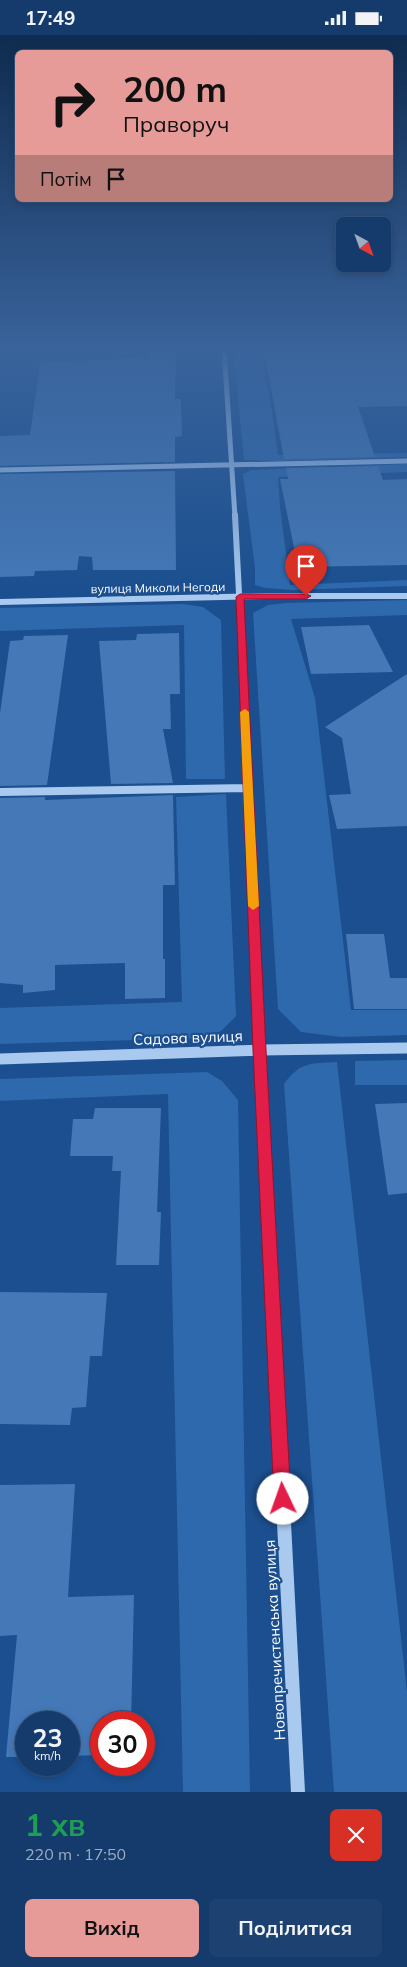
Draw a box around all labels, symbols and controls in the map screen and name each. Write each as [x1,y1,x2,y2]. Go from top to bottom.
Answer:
text: 17:49 [25,6,75,30]
text: 200 m [123,67,227,111]
icon: right [40,70,105,135]
text: Праворуч [123,110,229,138]
icon: arrive [102,165,130,193]
text: Потім [40,167,92,191]
north arrow [336,217,391,273]
map controls [336,217,391,272]
pin [285,545,327,596]
icon: arrive [292,552,320,580]
street label: вулиця Миколи Негоди [91,579,225,596]
street label: Садова вулиця [133,1026,243,1049]
position arrow [256,1472,308,1524]
street label: Новопречистенська вулиця [260,1539,289,1741]
speed limit sign: 30 [90,1711,155,1776]
text: 23 [32,1722,63,1753]
text: km/h [34,1748,61,1763]
text: 1 хв [25,1806,85,1844]
button: close [330,1809,382,1861]
text: 220 m · 17:50 [25,1844,126,1864]
button: Вихід [25,1899,199,1957]
button: Поділитися [209,1899,382,1957]

